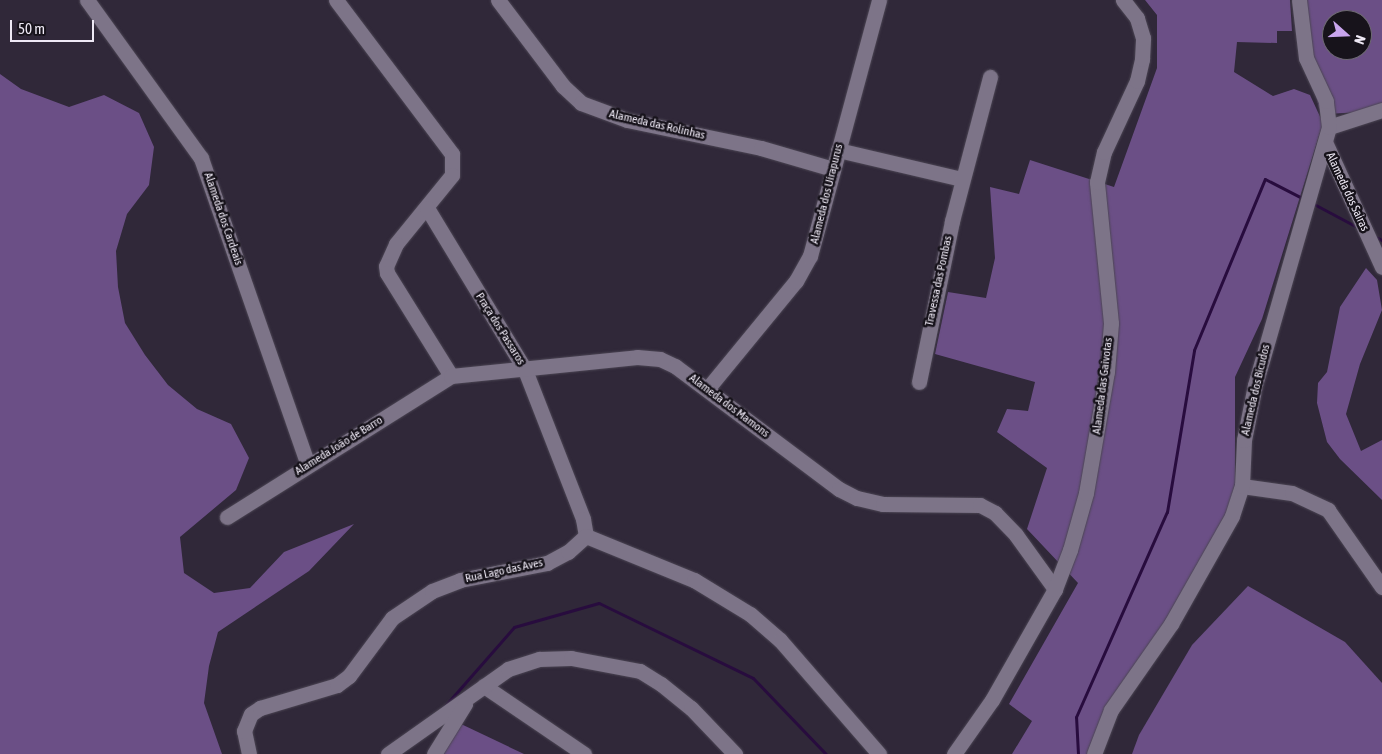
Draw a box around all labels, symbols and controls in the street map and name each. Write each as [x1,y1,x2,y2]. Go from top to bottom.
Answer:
scale bar [12,10,96,42]
north arrow [1322,10,1372,60]
text: 50 m [18,20,45,37]
text: N [1351,33,1369,46]
street label: Alameda das Rolinhas [608,107,706,143]
street label: Alameda dos Uírapurus [808,142,846,246]
street label: Alameda dos Sairas [1322,150,1372,234]
street label: Alameda dos Cardeais [200,171,246,267]
street label: Travessa das Pombas [922,234,956,328]
street label: Praça dos Passaros [472,290,528,368]
street label: Alameda das Gaivotas [1090,337,1116,435]
street label: Alameda dos Bicudos [1239,343,1273,437]
street label: Alameda dos Mamons [686,371,772,441]
street label: Alameda João de Barro [292,413,386,479]
street label: Rua Lago das Aves [464,556,544,586]

